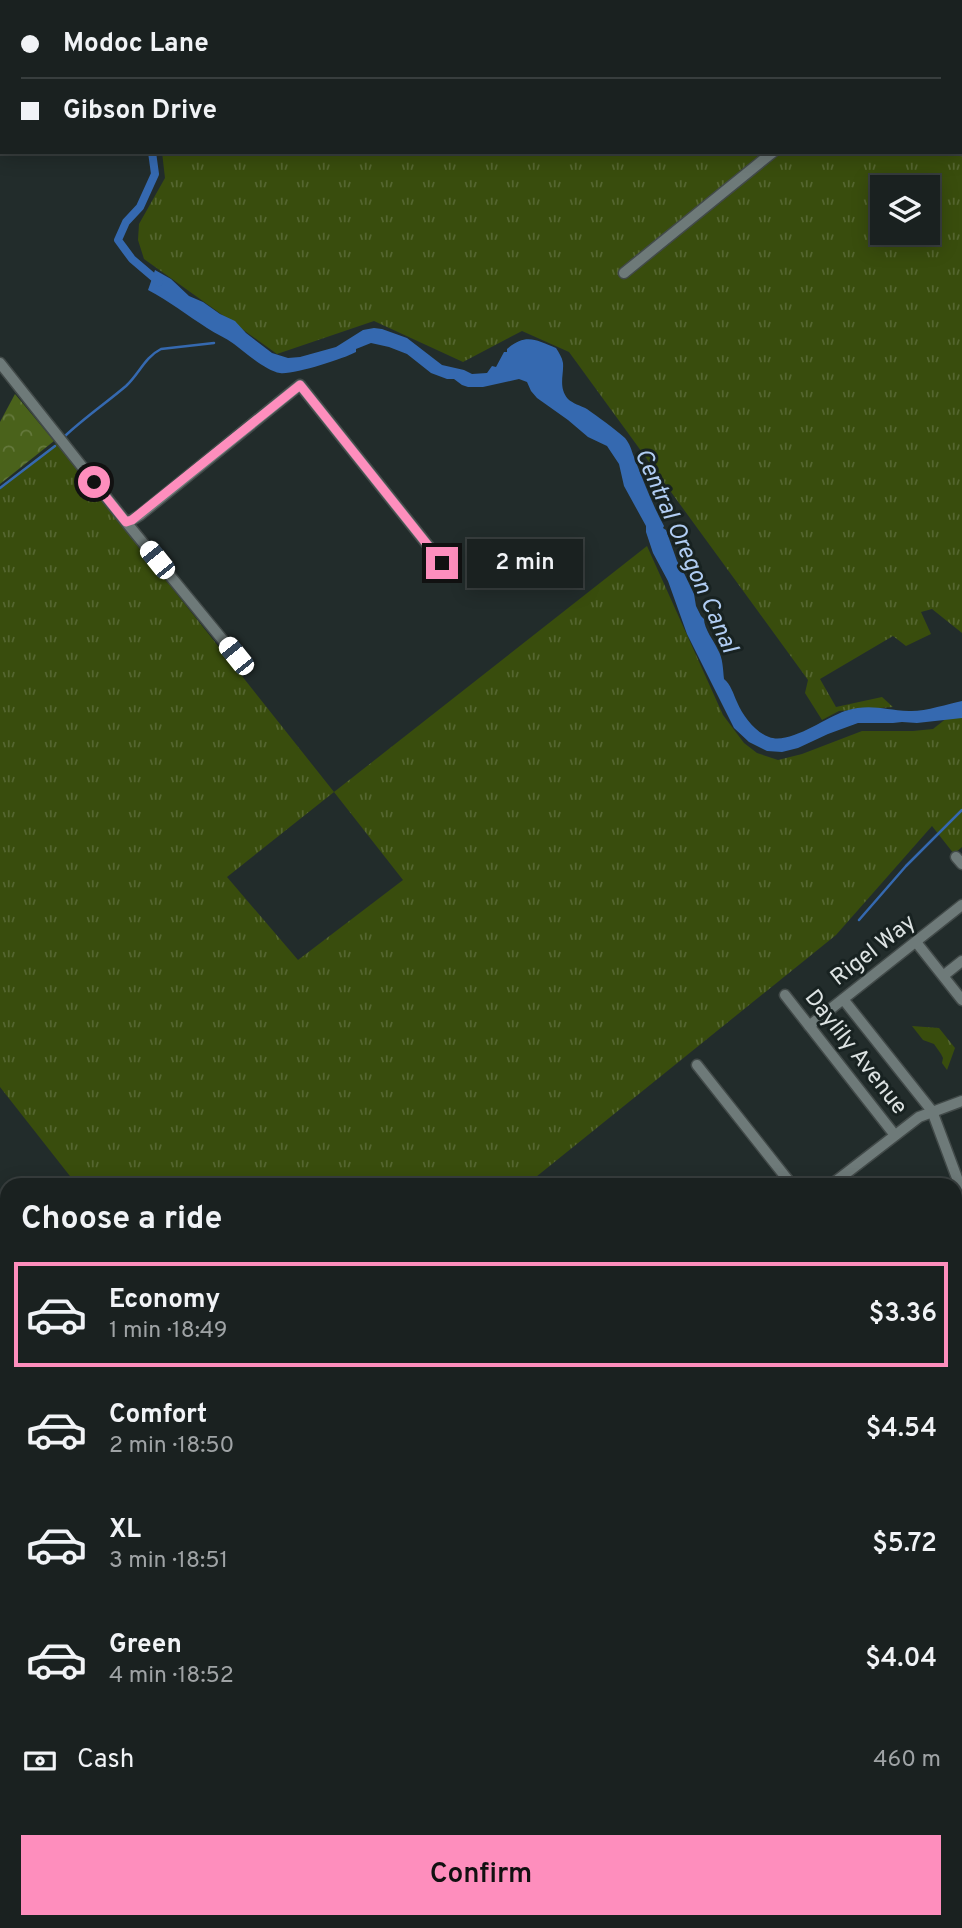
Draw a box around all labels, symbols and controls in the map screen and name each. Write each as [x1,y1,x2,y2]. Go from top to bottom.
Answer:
text: Modoc Lane [63,28,209,61]
text: Gibson Drive [63,95,217,128]
map controls [870,175,940,245]
button: layers [870,175,940,245]
water label: Central Oregon Canal [626,444,744,660]
route start [78,466,110,498]
car [136,537,179,583]
callout: 2 min [466,538,582,588]
route end [426,547,458,579]
text: 2 min [495,549,555,578]
car [215,633,258,679]
street label: Rigel Way [826,909,922,993]
street label: Daylily Avenue [797,985,913,1121]
text: Choose a ride [21,1200,222,1240]
icon: car [25,1283,88,1346]
text: Economy [109,1284,220,1317]
text: $3.36 [869,1298,937,1331]
text: 1 min · 18:49 [109,1317,228,1346]
icon: car [25,1398,88,1461]
text: Comfort [109,1399,207,1432]
text: $4.54 [866,1413,937,1446]
text: 2 min · 18:50 [109,1432,234,1461]
icon: car [25,1513,88,1576]
text: XL [109,1514,141,1547]
text: $5.72 [872,1528,937,1561]
text: 3 min · 18:51 [109,1547,228,1576]
icon: car [25,1628,88,1691]
text: Green [109,1629,182,1662]
text: $4.04 [865,1643,937,1676]
text: 4 min · 18:52 [109,1662,234,1691]
icon: cash [21,1742,59,1780]
text: Cash [77,1744,134,1777]
text: 460 m [873,1746,941,1775]
button: Confirm [21,1835,941,1915]

